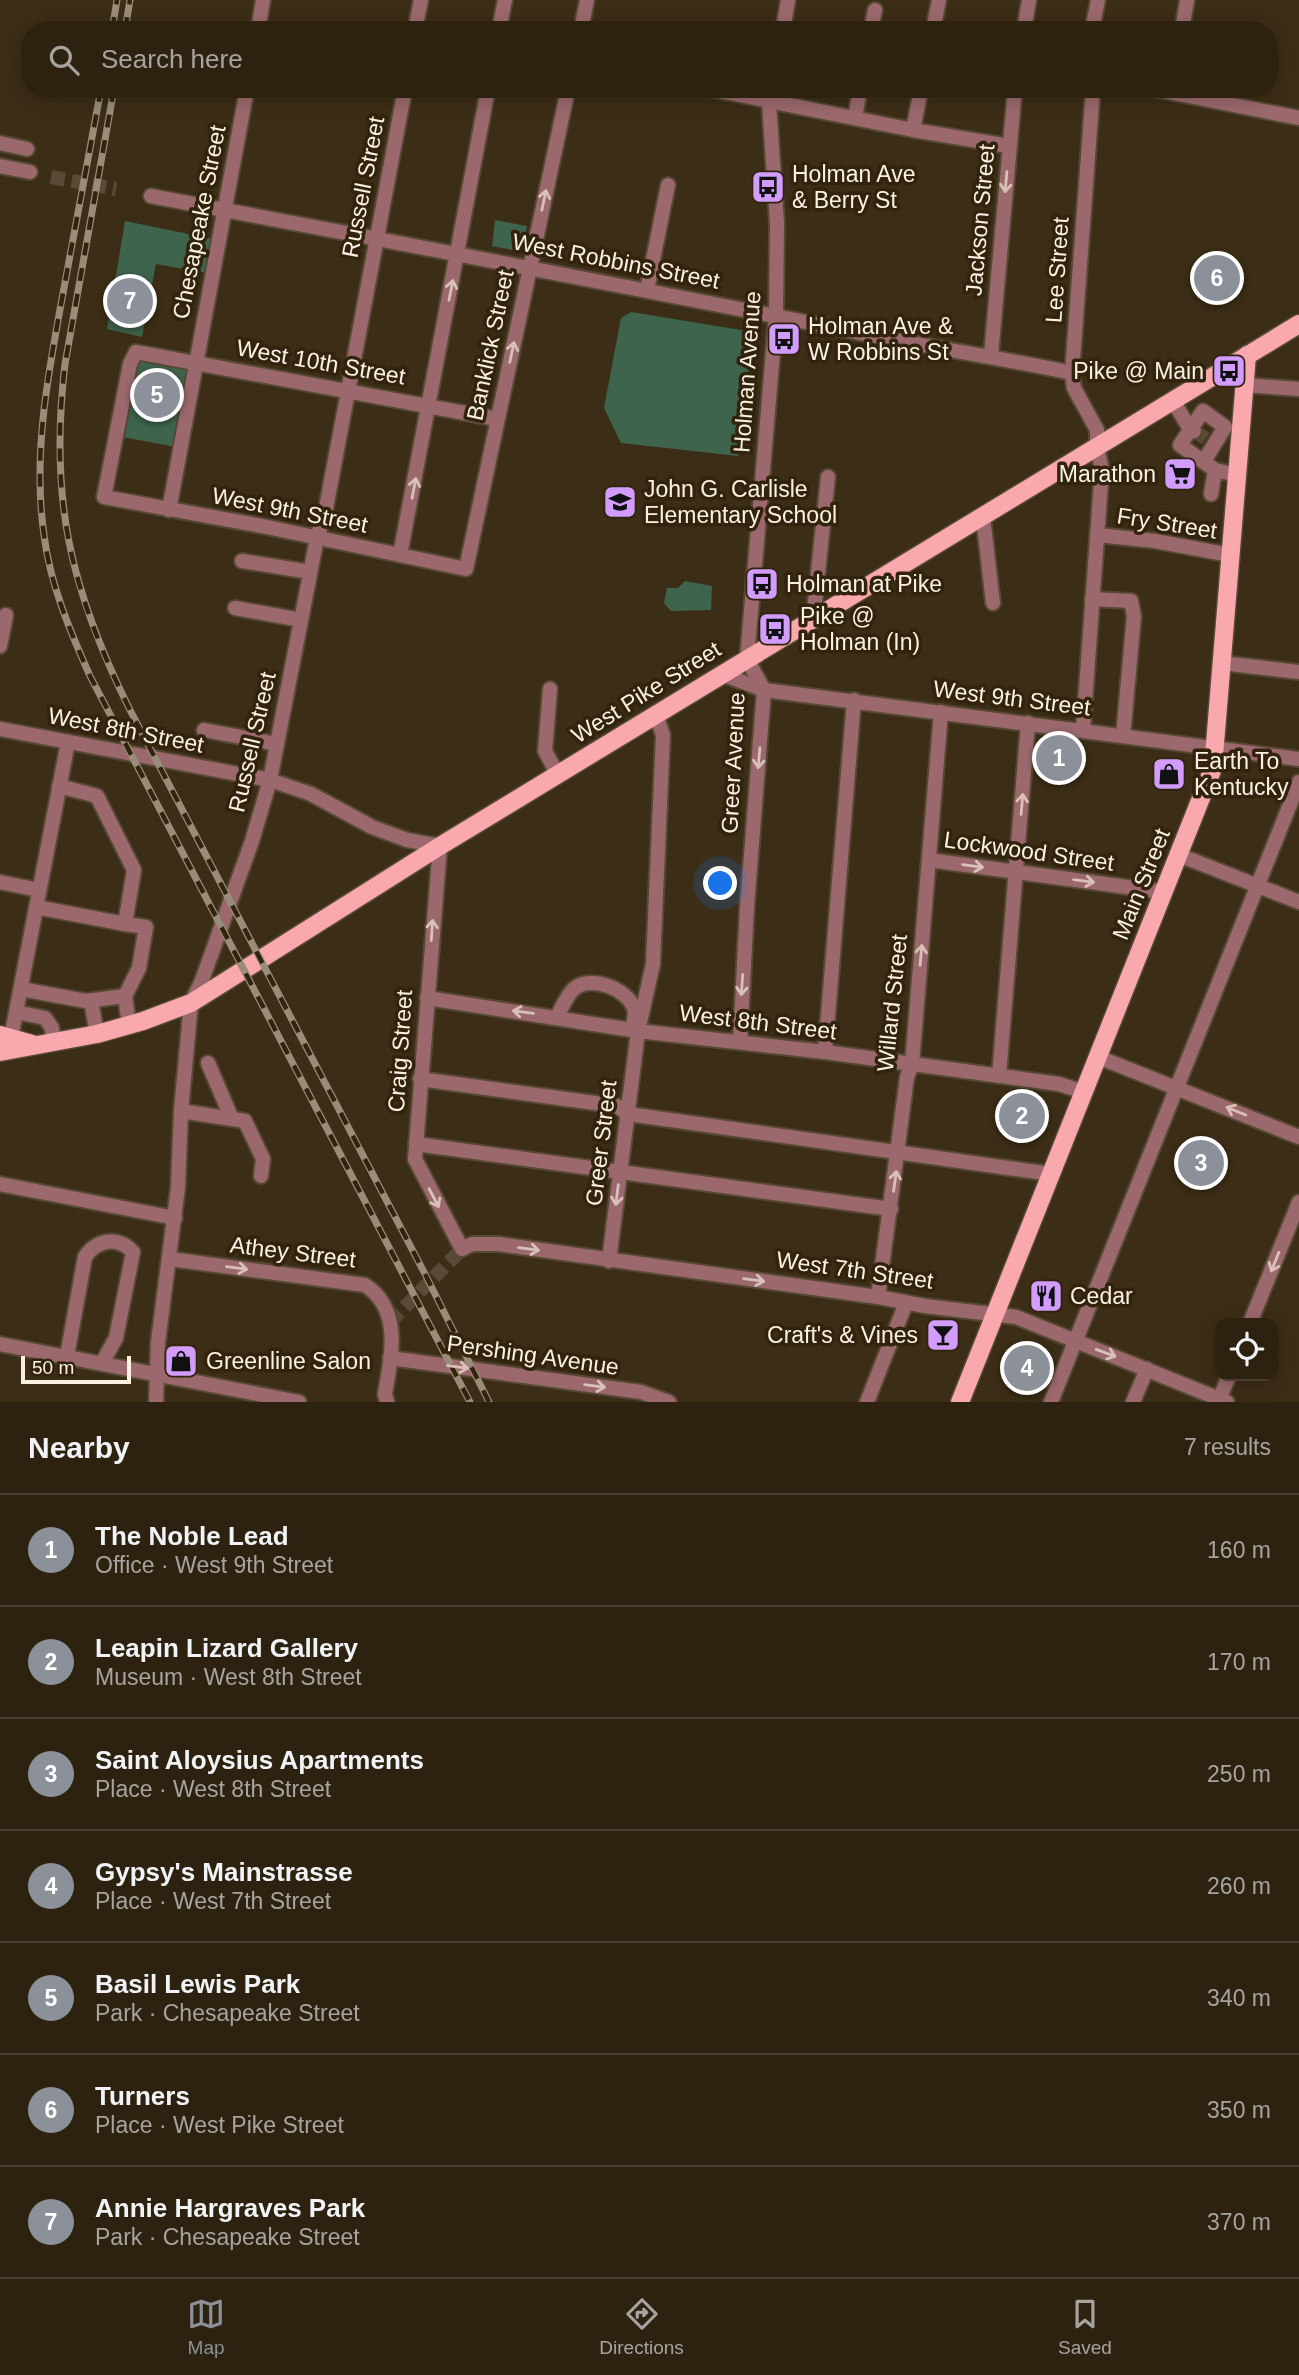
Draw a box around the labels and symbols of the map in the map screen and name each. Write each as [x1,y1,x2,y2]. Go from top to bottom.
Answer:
street label: Russell Street [337,114,390,260]
street label: Chesapeake Street [167,122,231,321]
street label: Jackson Street [960,142,1000,297]
place label: Holman Ave & Berry St [792,161,916,213]
bus stop icon: Holman Ave & Berry St [749,168,787,206]
one-way arrow [1000,170,1013,192]
one-way arrow [538,189,552,212]
street label: Lee Street [1040,216,1074,324]
street label: West Robbins Street [510,228,722,294]
pin: 6 [1194,252,1240,304]
street label: Banklick Street [461,267,519,423]
pin: 7 [107,275,153,327]
one-way arrow [444,279,458,302]
street label: Holman Avenue [728,290,766,454]
place label: Holman Ave & W Robbins St [808,313,953,365]
bus stop icon: Holman Ave & W Robbins St [765,320,803,358]
street label: West 10th Street [235,334,408,390]
one-way arrow [505,341,519,364]
bus stop icon: Pike @ Main [1210,352,1248,390]
place label: Pike @ Main [1073,358,1204,384]
pin: 5 [134,369,180,421]
supermarket icon: Marathon [1161,455,1199,493]
place label: Marathon [1059,461,1156,487]
place label: John G. Carlisle Elementary School [644,476,837,528]
one-way arrow [407,478,421,500]
street label: West 9th Street [210,482,371,538]
school or university icon: John G. Carlisle Elementary School [601,483,639,521]
street label: Fry Street [1115,502,1219,544]
bus stop icon: Holman at Pike [743,565,781,603]
place label: Holman at Pike [786,571,942,597]
place label: Pike @ Holman (In) [800,603,920,655]
bus stop icon: Pike @ Holman (In) [756,610,794,648]
street label: West Pike Street [567,635,726,748]
street label: Russell Street [223,669,281,815]
street label: West 9th Street [932,675,1093,721]
street label: Greer Avenue [716,692,750,834]
street label: West 8th Street [46,702,207,758]
pin: 1 [1036,732,1082,784]
one-way arrow [752,746,765,769]
place label: Earth To Kentucky [1194,748,1289,800]
shop icon: Earth To Kentucky [1150,755,1188,793]
one-way arrow [1016,793,1029,815]
street label: Main Street [1107,824,1175,943]
street label: Lockwood Street [942,826,1116,876]
one-way arrow [961,859,983,872]
your location [703,866,737,900]
one-way arrow [1072,875,1095,888]
one-way arrow [426,919,439,942]
street label: Willard Street [872,932,912,1073]
one-way arrow [915,944,928,967]
one-way arrow [735,973,748,996]
street label: Craig Street [383,988,417,1113]
street label: West 8th Street [678,999,839,1045]
one-way arrow [512,1005,534,1018]
street label: Greer Street [580,1078,622,1207]
pin: 2 [999,1090,1045,1142]
one-way arrow [1225,1104,1247,1117]
pin: 3 [1178,1137,1224,1189]
one-way arrow [888,1170,901,1193]
one-way arrow [611,1184,624,1206]
one-way arrow [427,1187,441,1207]
street label: Athey Street [229,1231,358,1273]
one-way arrow [517,1243,540,1256]
street label: West 7th Street [775,1246,936,1294]
one-way arrow [1267,1251,1280,1273]
one-way arrow [225,1261,248,1274]
one-way arrow [742,1274,765,1287]
restaurant icon: Cedar [1027,1277,1065,1315]
place label: Cedar [1070,1283,1133,1309]
bar icon: Craft's & Vines [924,1316,962,1354]
place label: Craft's & Vines [767,1322,918,1348]
street label: Pershing Avenue [445,1330,621,1380]
shop icon: Greenline Salon [162,1342,200,1380]
pin: 4 [1004,1342,1050,1394]
place label: Greenline Salon [206,1348,371,1374]
one-way arrow [1094,1348,1116,1360]
scale bar [21,1353,131,1385]
one-way arrow [446,1361,469,1374]
one-way arrow [583,1380,606,1393]

